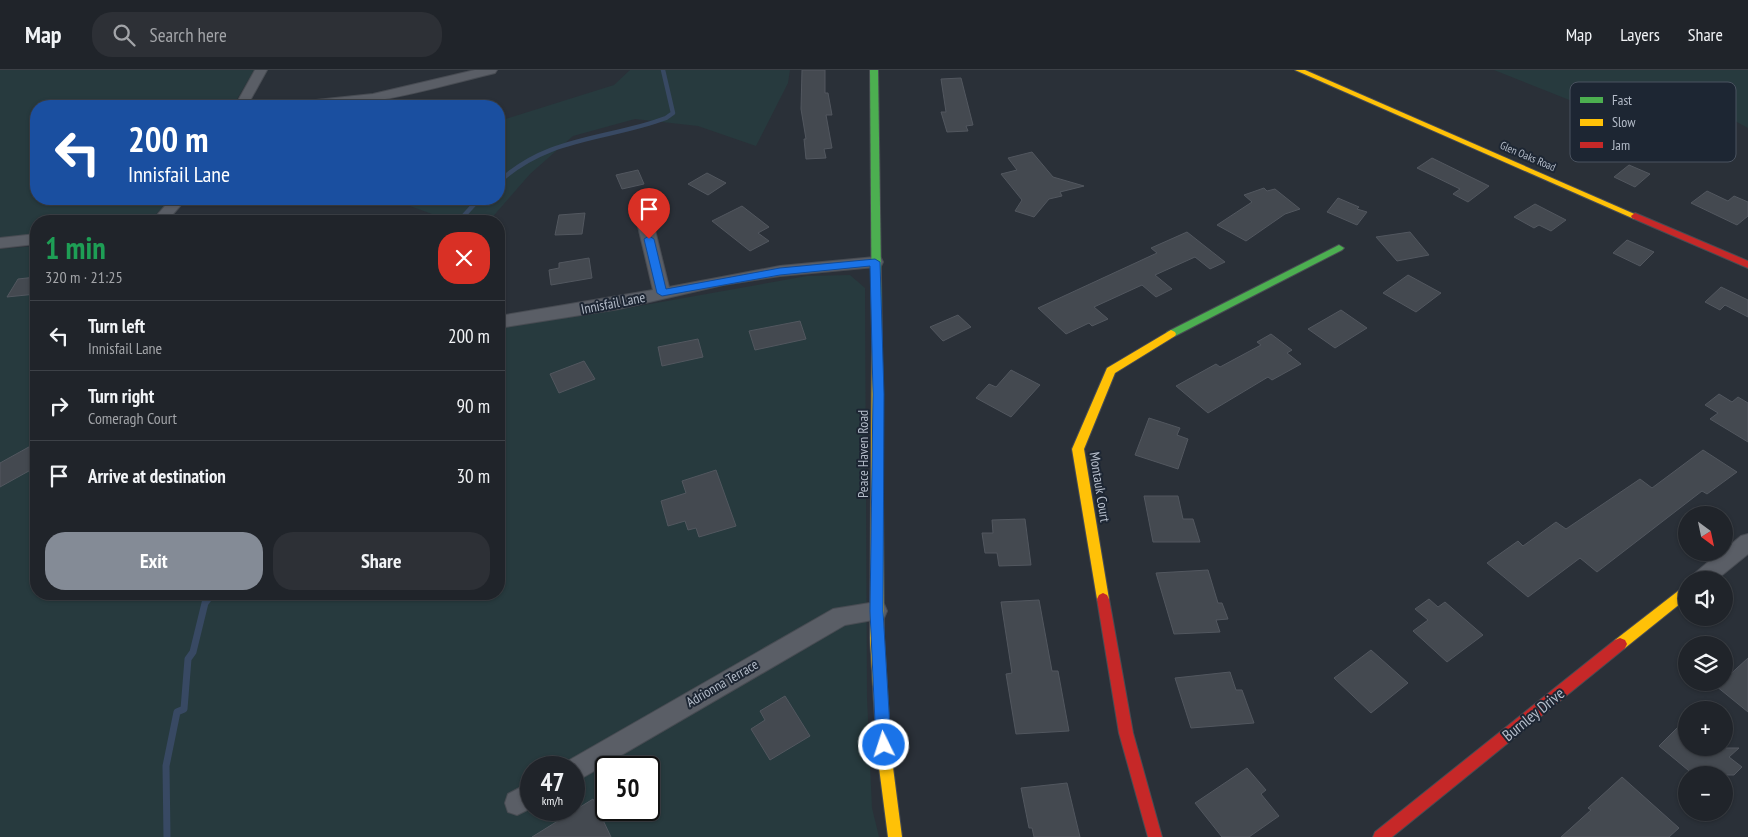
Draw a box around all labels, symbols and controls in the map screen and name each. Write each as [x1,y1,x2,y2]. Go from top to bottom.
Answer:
search box [92,12,442,57]
text: Map [25,19,62,50]
icon: search [110,21,138,49]
text: Search here [150,23,227,47]
text: Map [1566,23,1592,46]
text: Layers [1620,23,1660,46]
text: Share [1688,23,1723,46]
legend [1570,82,1736,162]
text: Fast [1612,91,1632,109]
text: Slow [1612,113,1636,131]
text: 200 m [128,116,209,162]
icon: left [45,120,110,185]
text: Jam [1611,136,1630,154]
street label: Glen Oaks Road [1498,138,1558,174]
text: Innisfail Lane [128,160,230,188]
pin [628,188,670,239]
icon: arrive [635,195,663,223]
text: 1 min [45,228,106,267]
button: close [438,232,490,284]
text: 320 m · 21:25 [45,267,123,287]
street label: Innisfail Lane [579,288,647,318]
text: Turn left [88,314,145,338]
icon: left [45,322,73,350]
text: 200 m [448,324,490,348]
text: Innisfail Lane [88,338,162,358]
text: Turn right [88,384,154,408]
icon: right [45,392,73,420]
text: 90 m [457,394,490,418]
text: Comeragh Court [88,408,177,428]
street label: Peace Haven Road [854,410,872,498]
street label: Montauk Court [1086,451,1114,524]
icon: arrive [45,462,73,490]
text: Arrive at destination [88,464,226,488]
text: 30 m [457,464,490,488]
north arrow [1678,506,1732,561]
map controls [1678,506,1733,821]
button: Exit [45,532,263,590]
button: Share [273,532,490,590]
button: sound [1678,571,1733,626]
button: layers [1678,636,1733,691]
street label: Adrionna Terrace [683,655,762,711]
street label: Burnley Drive [1498,683,1568,745]
button: + [1678,701,1733,756]
position arrow [857,718,909,770]
speed limit sign: 50 [595,756,660,821]
text: 47 [541,766,564,798]
button: − [1678,766,1733,821]
text: km/h [542,793,563,808]

